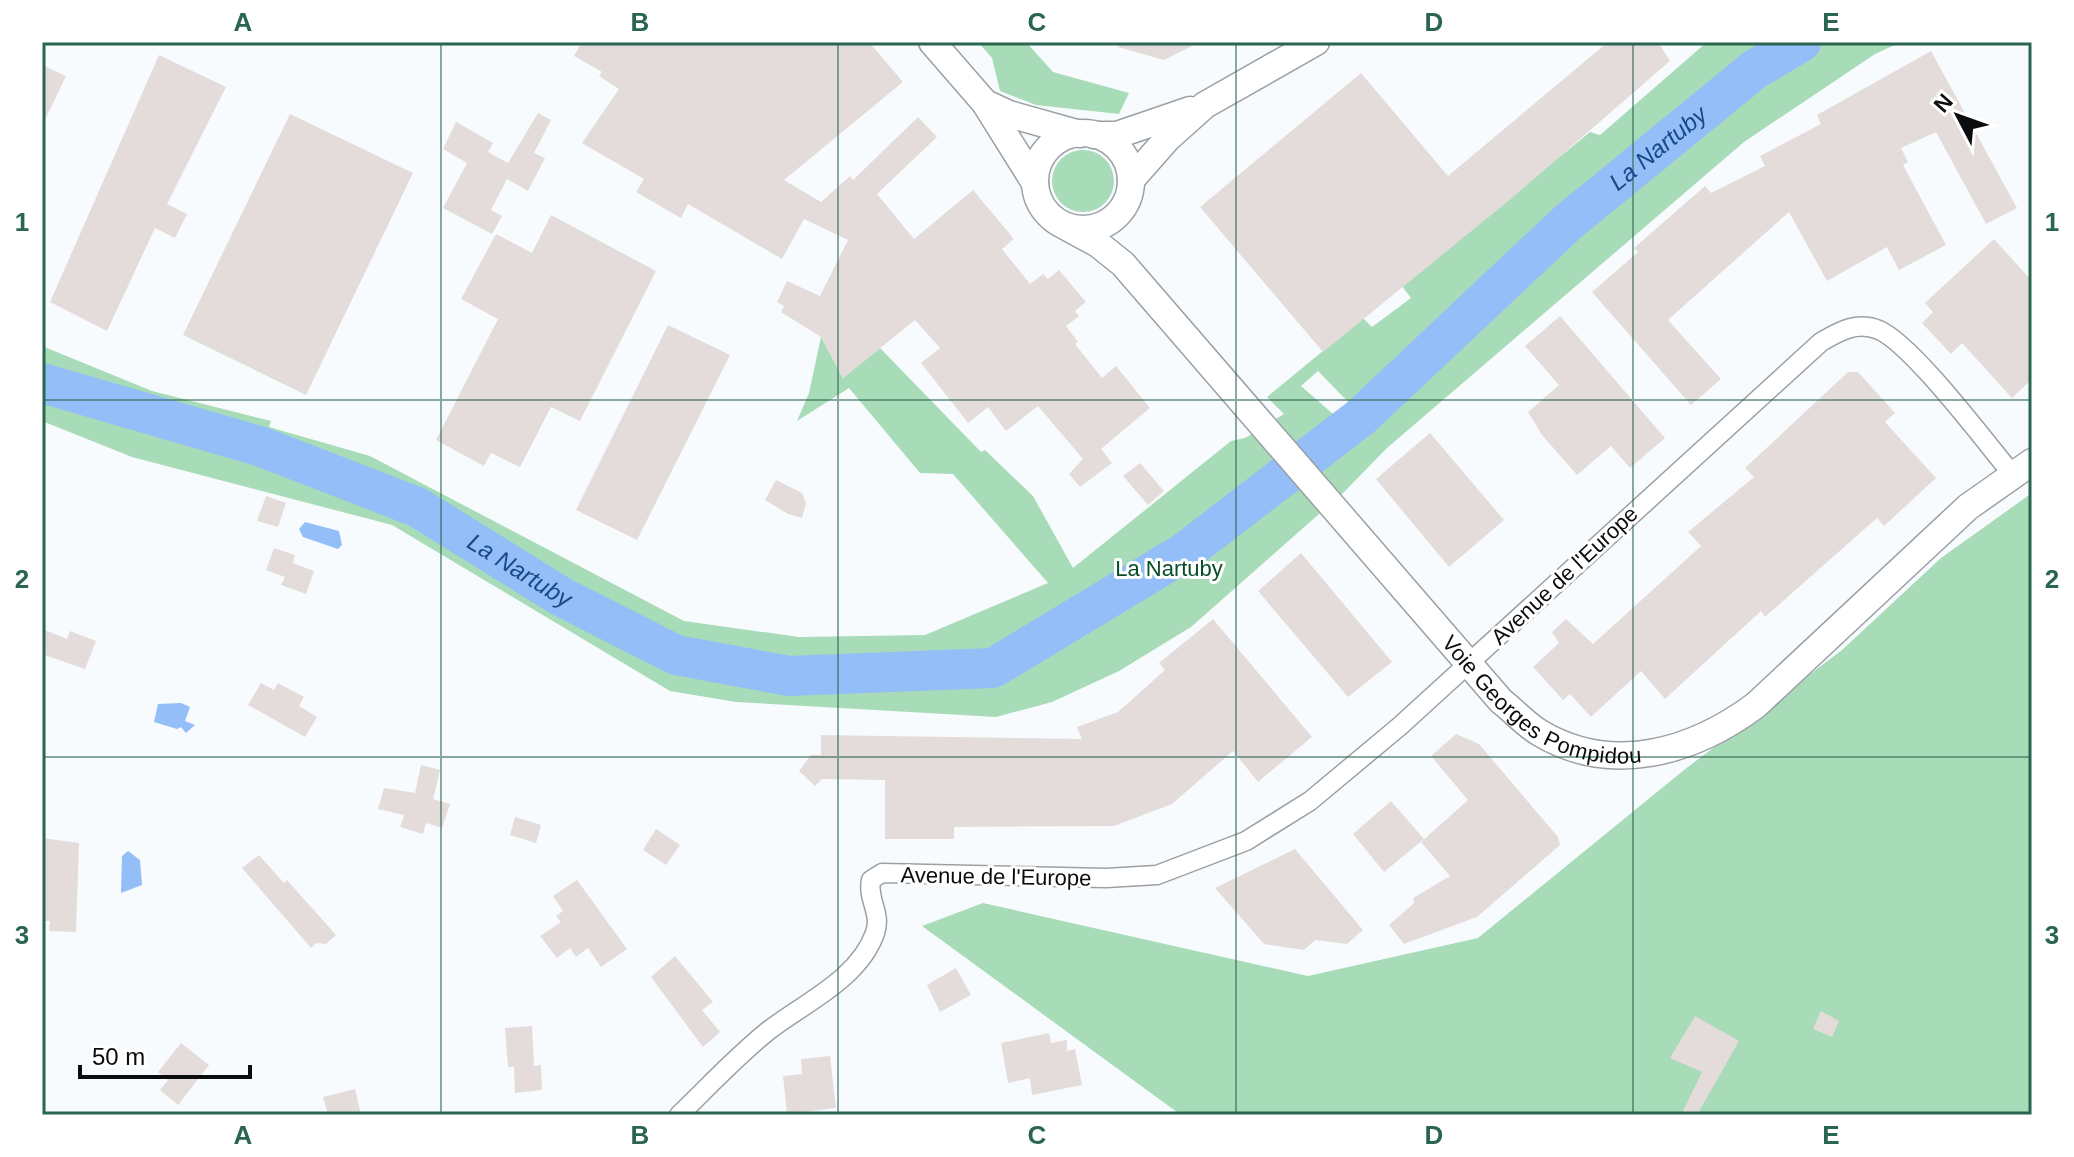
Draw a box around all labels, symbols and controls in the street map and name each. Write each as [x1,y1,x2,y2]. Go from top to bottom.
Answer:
text: A [234,7,253,37]
text: B [631,7,649,37]
text: C [1028,7,1047,37]
text: D [1425,7,1443,37]
text: E [1822,7,1840,37]
north arrow [1918,76,1998,156]
text: N [1929,89,1958,117]
water label: La Nartuby [1604,99,1714,196]
text: 1 [15,207,29,237]
text: 1 [2045,207,2059,237]
street label: Avenue de l'Europe [1486,501,1643,650]
water label: La Nartuby [463,528,578,613]
park label: La Nartuby [1115,556,1223,581]
text: 2 [15,564,29,594]
text: 2 [2045,564,2059,594]
street label: Voie Georges Pompidou [1437,631,1642,769]
street label: Avenue de l'Europe [900,862,1092,891]
text: 3 [15,920,29,950]
text: 3 [2045,920,2059,950]
scale bar [80,1029,250,1079]
text: 50 m [92,1043,145,1070]
text: A [234,1120,253,1150]
text: B [631,1120,649,1150]
text: C [1028,1120,1047,1150]
text: D [1425,1120,1443,1150]
text: E [1822,1120,1840,1150]

